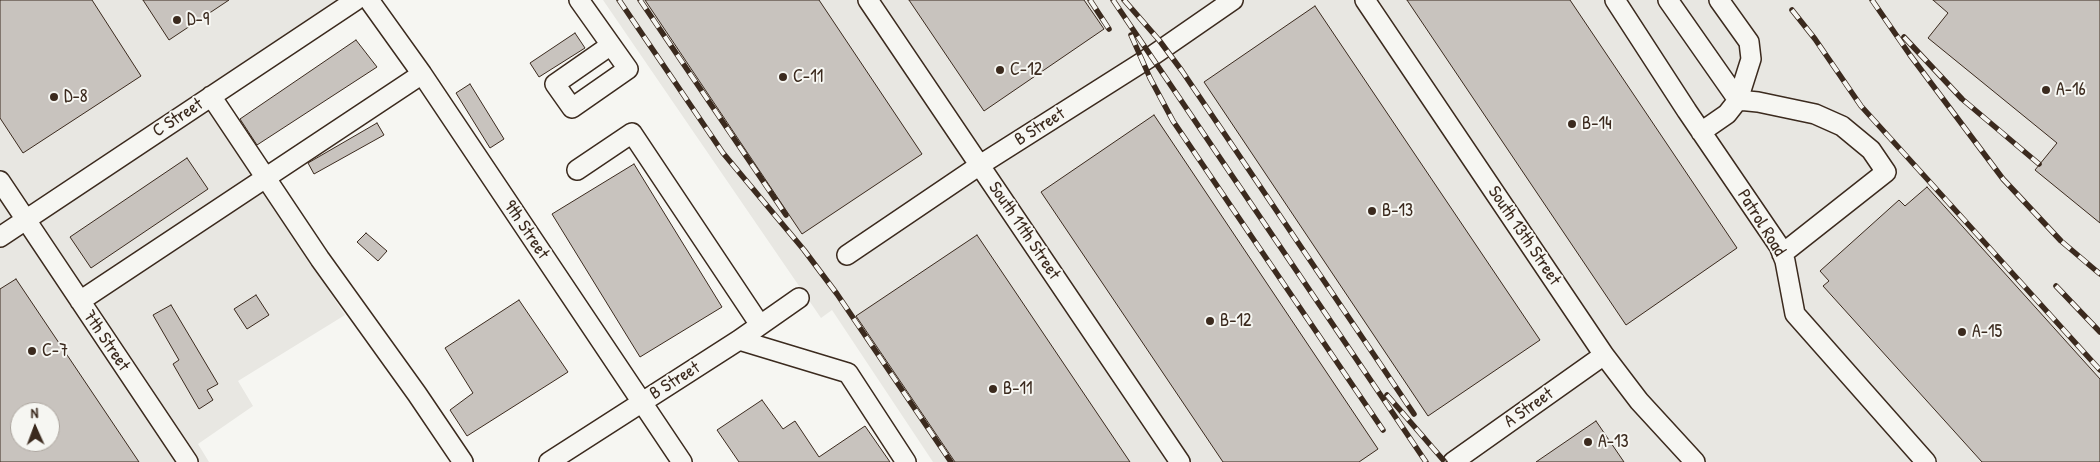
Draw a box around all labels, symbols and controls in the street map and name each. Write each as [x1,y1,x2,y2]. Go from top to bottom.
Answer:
place label: D-9 [187,9,209,31]
marker: D-9 [171,14,183,26]
place label: C-12 [1010,59,1042,81]
marker: C-12 [994,64,1006,76]
place label: C-11 [793,66,823,88]
marker: C-11 [777,71,789,83]
place label: A-16 [2056,79,2086,101]
marker: A-16 [2040,84,2052,96]
place label: D-8 [64,86,88,108]
marker: D-8 [48,91,60,103]
street label: C Street [149,94,207,142]
street label: B Street [1011,103,1069,151]
place label: B-14 [1582,113,1612,135]
marker: B-14 [1566,118,1578,130]
street label: South 11th Street [983,178,1065,284]
street label: South 13th Street [1483,182,1565,290]
street label: Patrol Road [1732,186,1790,260]
street label: 9th Street [498,196,554,264]
place label: B-13 [1382,200,1413,222]
marker: B-13 [1366,205,1378,217]
street label: 7th Street [78,306,134,376]
place label: B-12 [1220,310,1251,332]
marker: B-12 [1204,315,1216,327]
place label: A-15 [1972,321,2002,343]
marker: A-15 [1956,326,1968,338]
place label: C-7 [42,340,68,362]
marker: C-7 [26,345,38,357]
street label: B Street [646,357,704,405]
place label: B-11 [1003,378,1032,400]
marker: B-11 [987,383,999,395]
street label: A Street [1500,383,1558,433]
north arrow [10,402,60,452]
text: N [30,403,39,422]
place label: A-13 [1598,431,1629,453]
marker: A-13 [1582,436,1594,448]

